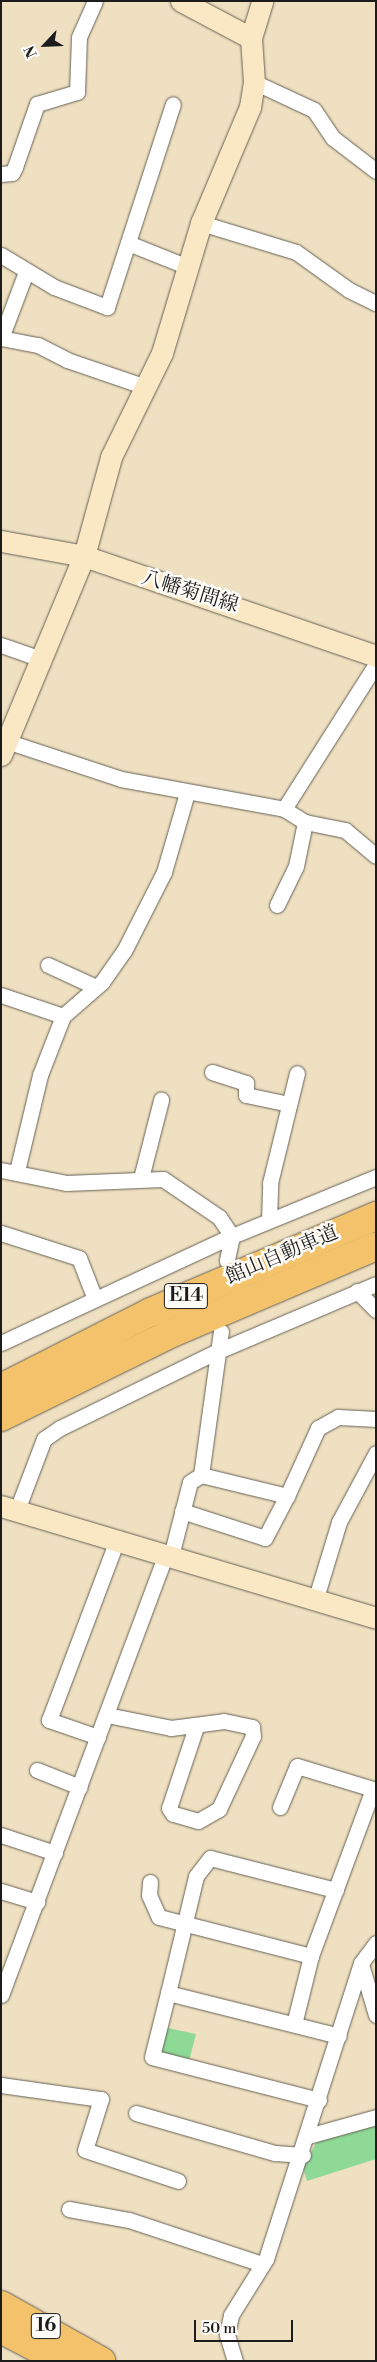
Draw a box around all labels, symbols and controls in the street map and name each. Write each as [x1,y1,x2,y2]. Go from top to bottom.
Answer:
north arrow [20,20,70,70]
text: N [21,43,42,60]
street label: 八幡菊間線 [139,566,241,618]
street label: 館山自動車道 [222,1221,342,1289]
road number: E14 [164,1280,208,1312]
road number: 16 [30,2310,62,2342]
scale bar [197,2310,296,2342]
text: 50 m [202,2319,236,2338]

